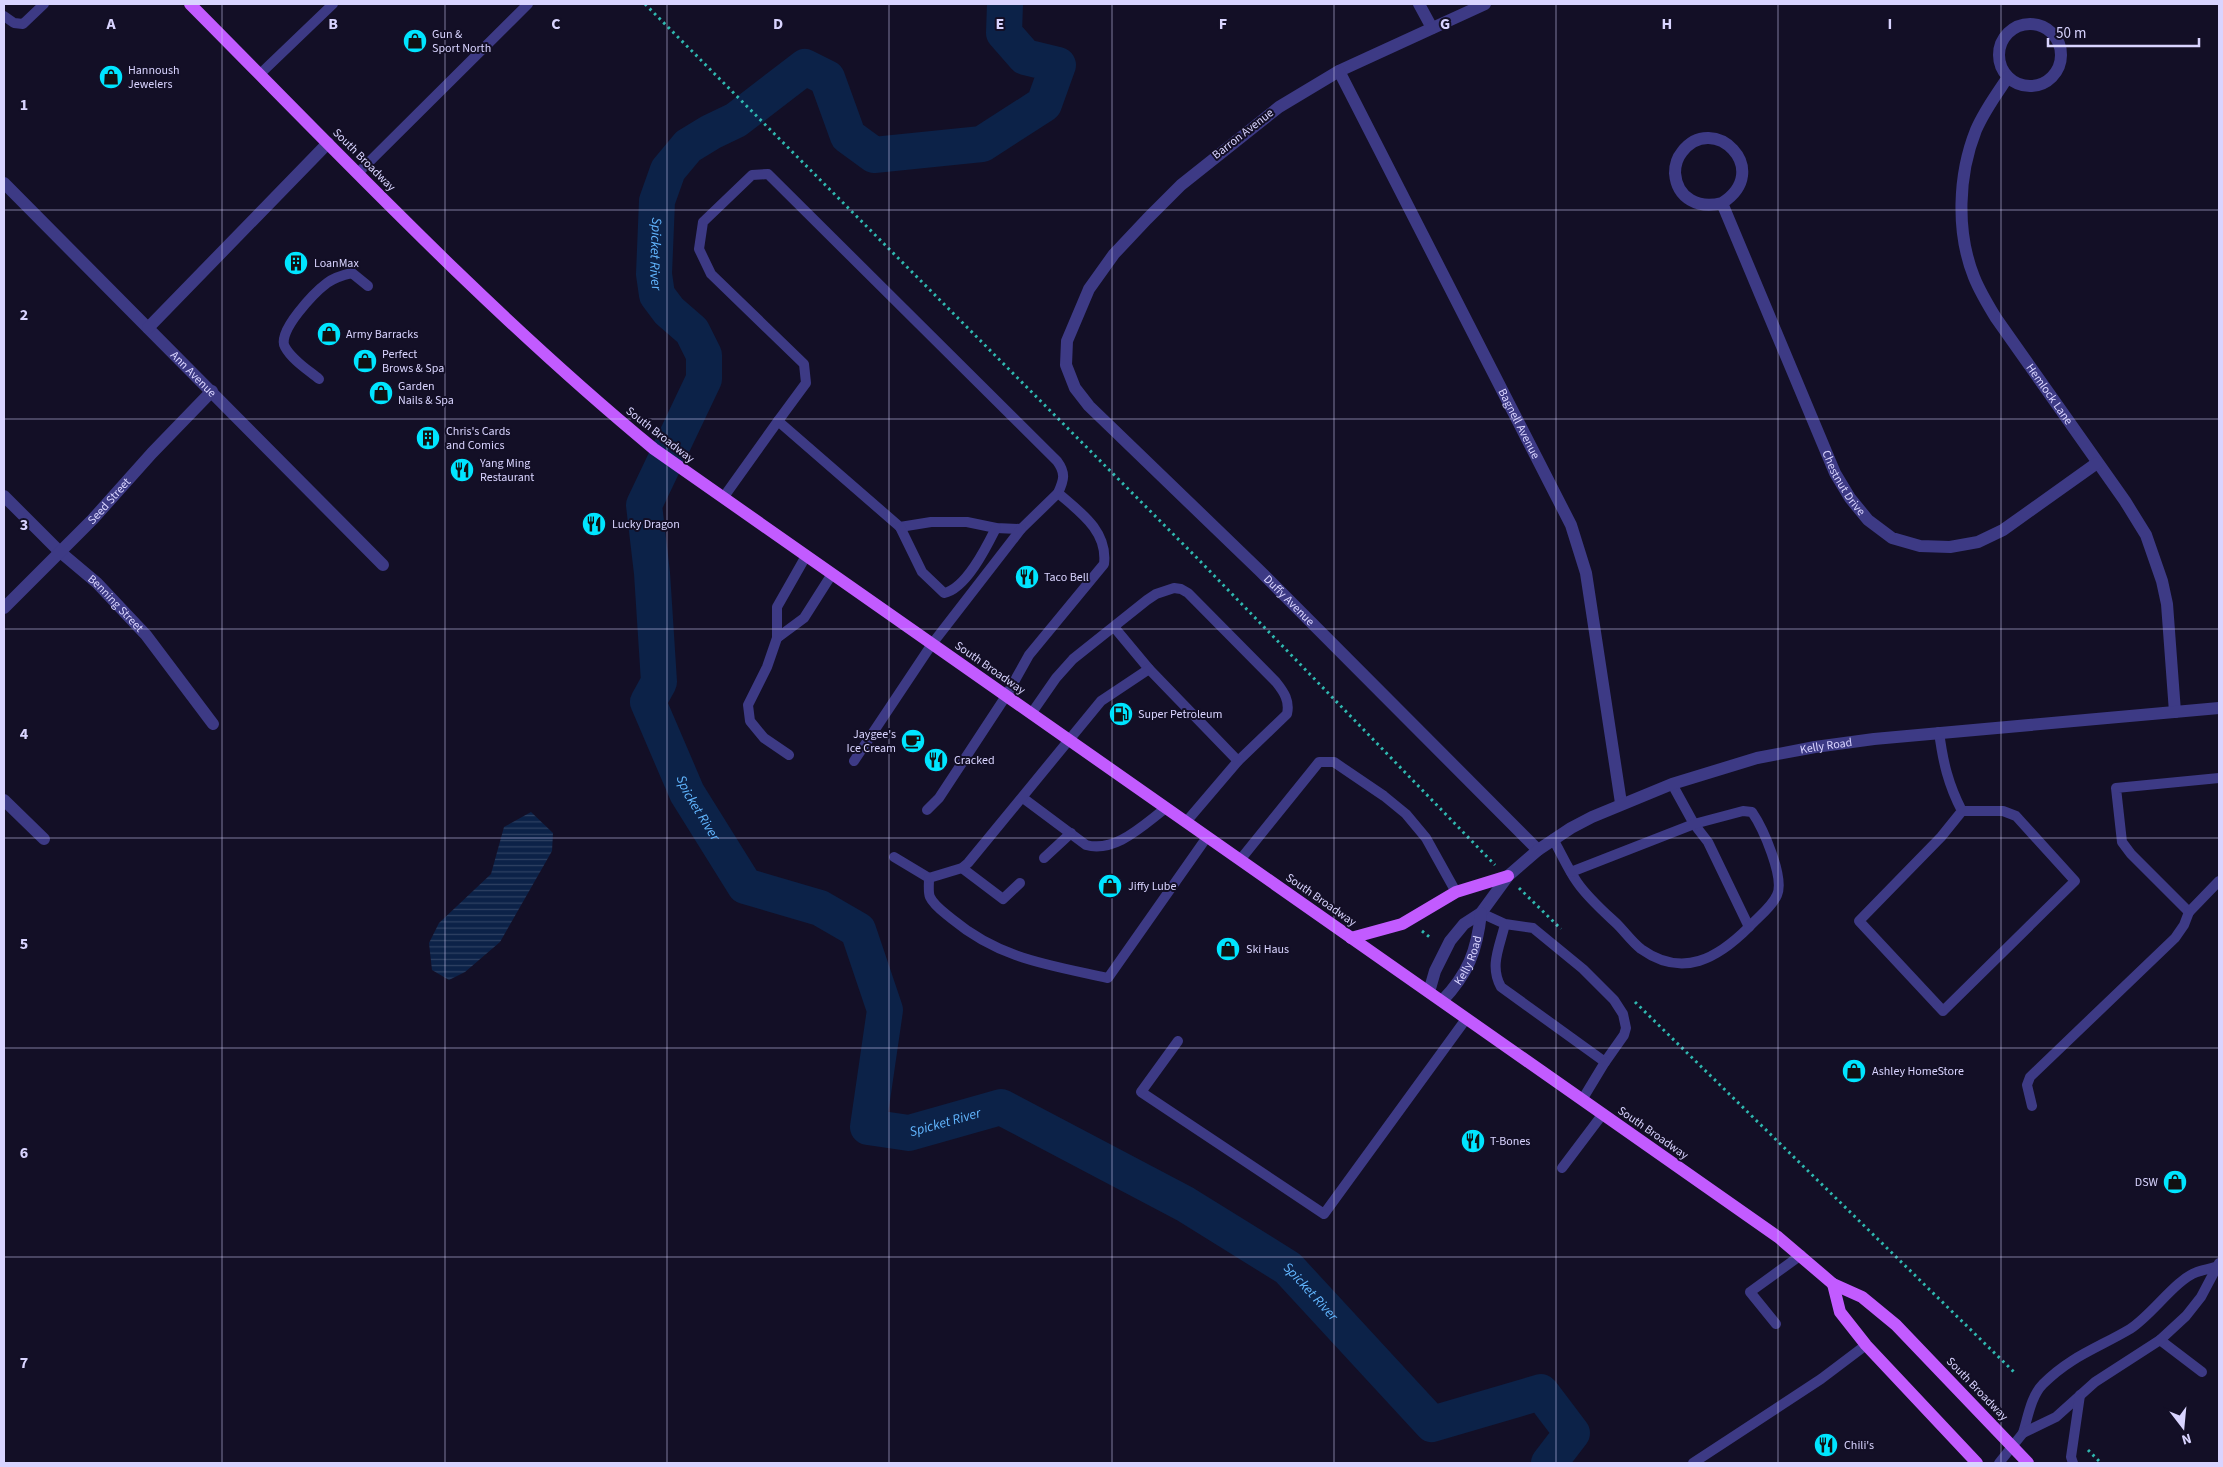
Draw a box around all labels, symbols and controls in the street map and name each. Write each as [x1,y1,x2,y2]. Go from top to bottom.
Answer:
text: A [105,13,116,35]
text: B [328,13,338,35]
text: C [551,13,561,35]
text: D [773,13,783,35]
text: E [996,13,1004,35]
text: F [1219,13,1227,35]
text: G [1440,13,1450,35]
text: H [1662,13,1672,35]
text: I [1888,13,1892,35]
scale bar [2048,15,2199,47]
text: 50 m [2056,23,2086,44]
place label: Gun & Sport North [432,26,491,57]
shop icon: Gun & Sport North [402,28,428,54]
place label: Hannoush Jewelers [128,62,180,93]
shop icon: Hannoush Jewelers [98,64,124,90]
text: 1 [20,94,28,116]
street label: Barron Avenue [1209,105,1277,163]
street label: South Broadway [329,125,400,196]
water label: Spicket River [644,217,666,293]
building icon: LoanMax [283,250,309,276]
place label: LoanMax [314,255,359,272]
text: 2 [20,304,28,326]
shop icon: Army Barracks [316,321,342,347]
place label: Army Barracks [346,326,418,343]
place label: Perfect Brows & Spa [382,346,444,377]
street label: Ann Avenue [167,347,220,401]
shop icon: Perfect Brows & Spa [352,348,378,374]
street label: Hemlock Lane [2022,360,2077,428]
place label: Garden Nails & Spa [398,378,454,409]
shop icon: Garden Nails & Spa [368,380,394,406]
street label: Bagnell Avenue [1494,385,1544,462]
street label: South Broadway [622,403,698,467]
place label: Chris's Cards and Comics [446,423,510,454]
building icon: Chris's Cards and Comics [415,425,441,451]
street label: Chestnut Drive [1818,447,1870,519]
place label: Yang Ming Restaurant [479,455,534,486]
restaurant icon: Yang Ming Restaurant [449,457,475,483]
street label: Seed Street [84,474,135,528]
restaurant icon: Lucky Dragon [581,511,607,537]
text: 3 [20,514,28,536]
place label: Lucky Dragon [612,516,680,533]
restaurant icon: Taco Bell [1014,564,1040,590]
place label: Taco Bell [1044,569,1089,586]
street label: Benning Street [84,570,148,636]
street label: Duffy Avenue [1260,571,1318,630]
street label: South Broadway [951,637,1029,699]
fuel station icon: Super Petroleum [1108,701,1134,727]
place label: Super Petroleum [1138,706,1223,723]
text: 4 [20,723,29,745]
place label: Jaygee's Ice Cream [847,726,896,757]
cafe icon: Jaygee's Ice Cream [900,728,926,754]
street label: Kelly Road [1798,734,1853,758]
restaurant icon: Cracked [923,747,949,773]
place label: Cracked [954,752,995,769]
water label: Spicket River [671,772,725,846]
street label: South Broadway [1282,869,1360,931]
shop icon: Jiffy Lube [1097,873,1123,899]
place label: Jiffy Lube [1128,878,1177,895]
text: 5 [20,933,28,955]
street label: Kelly Road [1450,934,1486,989]
shop icon: Ski Haus [1215,936,1241,962]
place label: Ski Haus [1246,941,1289,958]
shop icon: Ashley HomeStore [1841,1058,1867,1084]
place label: Ashley HomeStore [1872,1063,1964,1080]
street label: South Broadway [1614,1102,1692,1164]
water label: Spicket River [907,1103,984,1142]
restaurant icon: T-Bones [1460,1128,1486,1154]
place label: T-Bones [1490,1133,1530,1150]
text: 6 [20,1142,28,1164]
shop icon: DSW [2162,1169,2188,1195]
place label: DSW [2135,1174,2159,1191]
water label: Spicket River [1279,1257,1343,1327]
text: 7 [20,1352,28,1374]
street label: South Broadway [1942,1353,2012,1425]
north arrow [2158,1402,2208,1452]
text: N [2179,1428,2194,1449]
restaurant icon: Chili's [1813,1432,1839,1458]
place label: Chili's [1844,1437,1874,1454]

